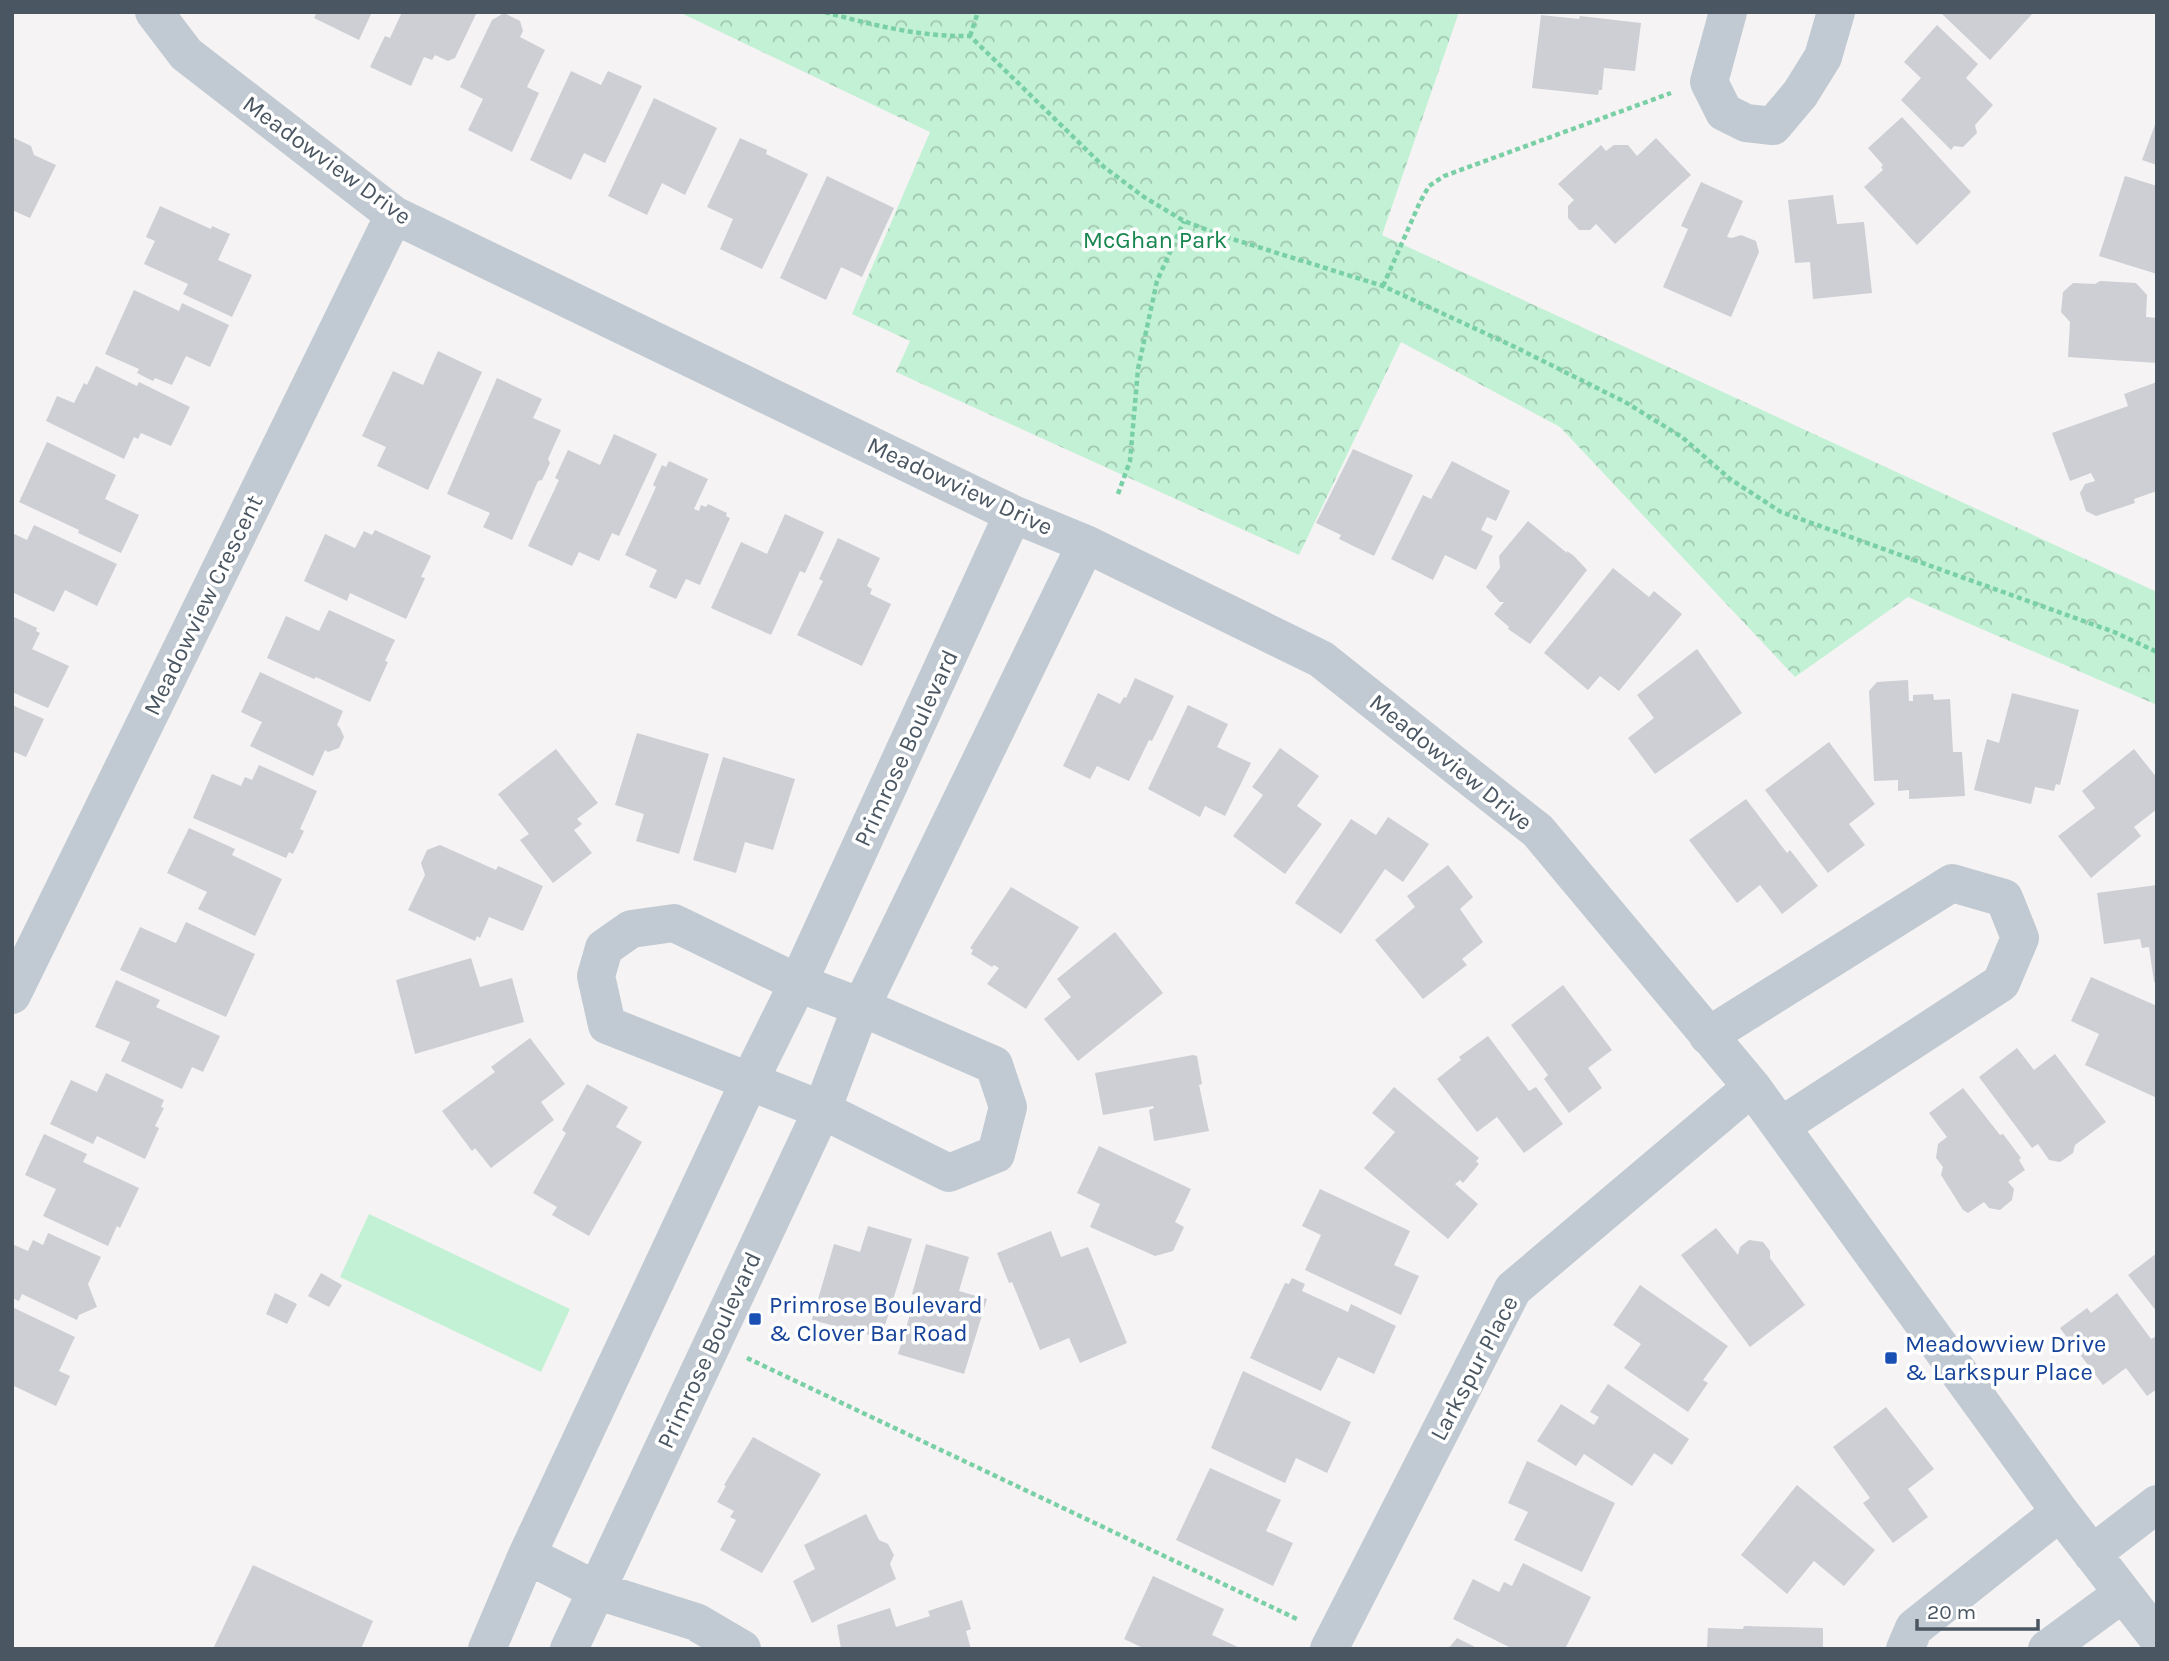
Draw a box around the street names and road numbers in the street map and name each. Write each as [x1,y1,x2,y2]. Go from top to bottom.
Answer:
street label: Meadowview Drive [237,90,417,230]
street label: Meadowview Drive [863,431,1057,541]
street label: Meadowview Crescent [137,490,269,720]
street label: Primrose Boulevard [848,645,964,851]
street label: Meadowview Drive [1364,688,1538,836]
street label: Primrose Boulevard [651,1247,767,1453]
street label: Larkspur Place [1424,1291,1524,1445]

